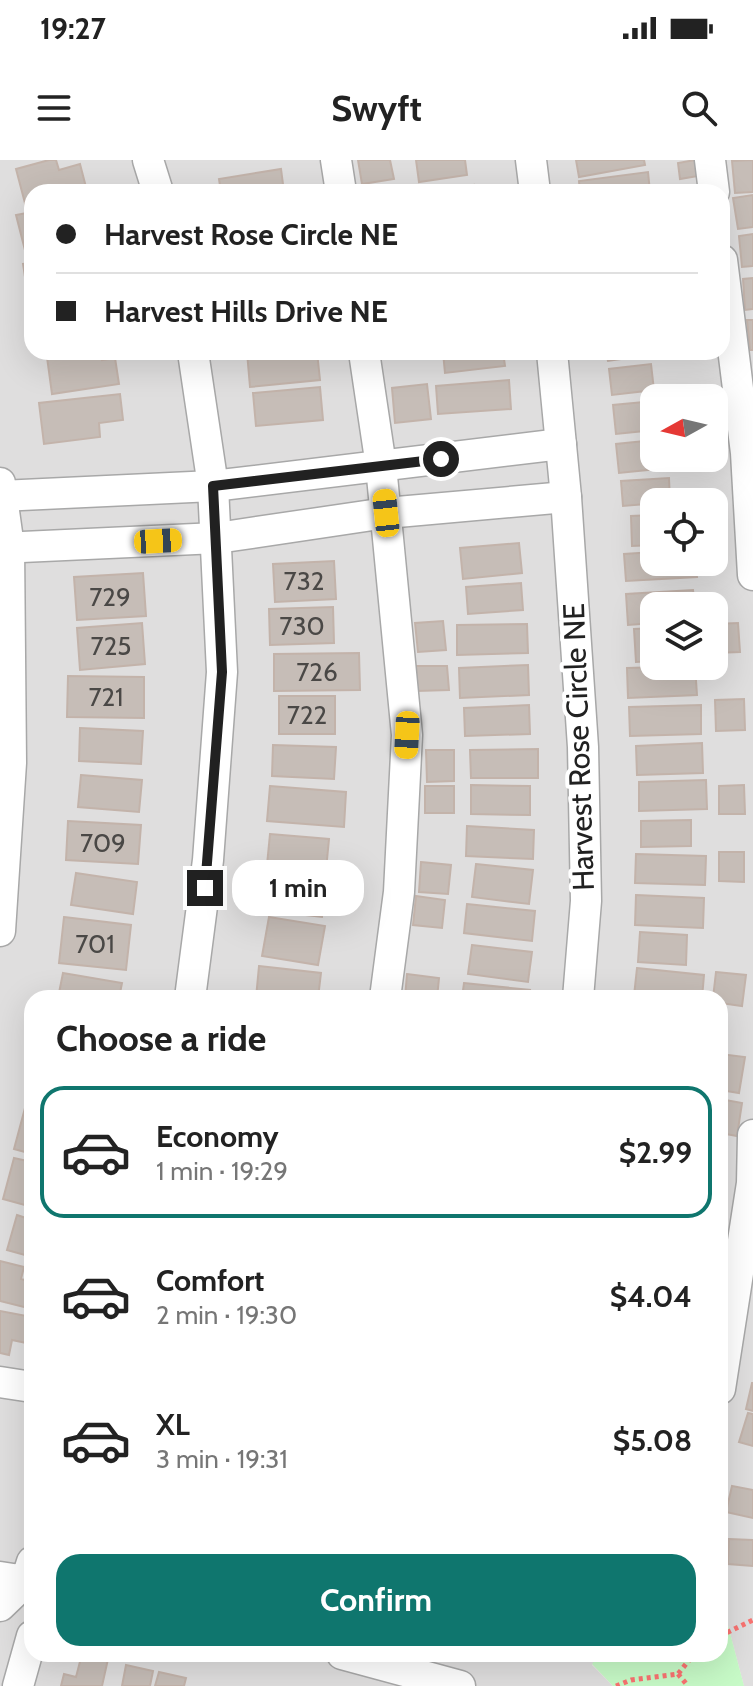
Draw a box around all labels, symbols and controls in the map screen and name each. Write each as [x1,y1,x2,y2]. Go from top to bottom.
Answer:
text: 19:27 [40,10,106,47]
icon: menu [32,86,76,130]
text: Swyft [331,86,422,130]
icon: search [677,86,721,130]
text: Harvest Rose Circle NE [104,216,398,253]
text: Harvest Hills Drive NE [104,293,388,330]
north arrow [640,384,728,472]
map controls [640,384,728,680]
route start [423,441,459,477]
car [372,488,400,538]
button: locate [640,488,728,576]
car [133,528,183,554]
house number: 732 [284,565,324,597]
house number: 729 [89,581,131,613]
button: layers [640,592,728,680]
street label: Harvest Rose Circle NE [555,603,602,891]
house number: 730 [279,610,325,642]
house number: 725 [91,630,131,662]
house number: 726 [296,656,338,688]
house number: 721 [88,681,124,713]
house number: 722 [287,699,327,731]
car [394,710,420,760]
house number: 709 [80,827,126,859]
callout: 1 min [233,860,365,916]
route end [187,870,223,906]
text: 1 min [269,872,327,904]
house number: 701 [75,928,115,960]
text: Choose a ride [56,1016,266,1060]
icon: car [60,1116,132,1188]
text: Economy [156,1118,279,1155]
text: $2.99 [619,1134,692,1171]
text: 1 min · 19:29 [156,1155,288,1187]
icon: car [60,1260,132,1332]
text: Comfort [156,1262,264,1299]
text: $4.04 [610,1278,692,1315]
text: 2 min · 19:30 [156,1299,297,1331]
icon: car [60,1404,132,1476]
text: XL [156,1406,190,1443]
text: $5.08 [613,1422,692,1459]
text: 3 min · 19:31 [156,1443,288,1475]
button: Confirm [56,1554,696,1646]

